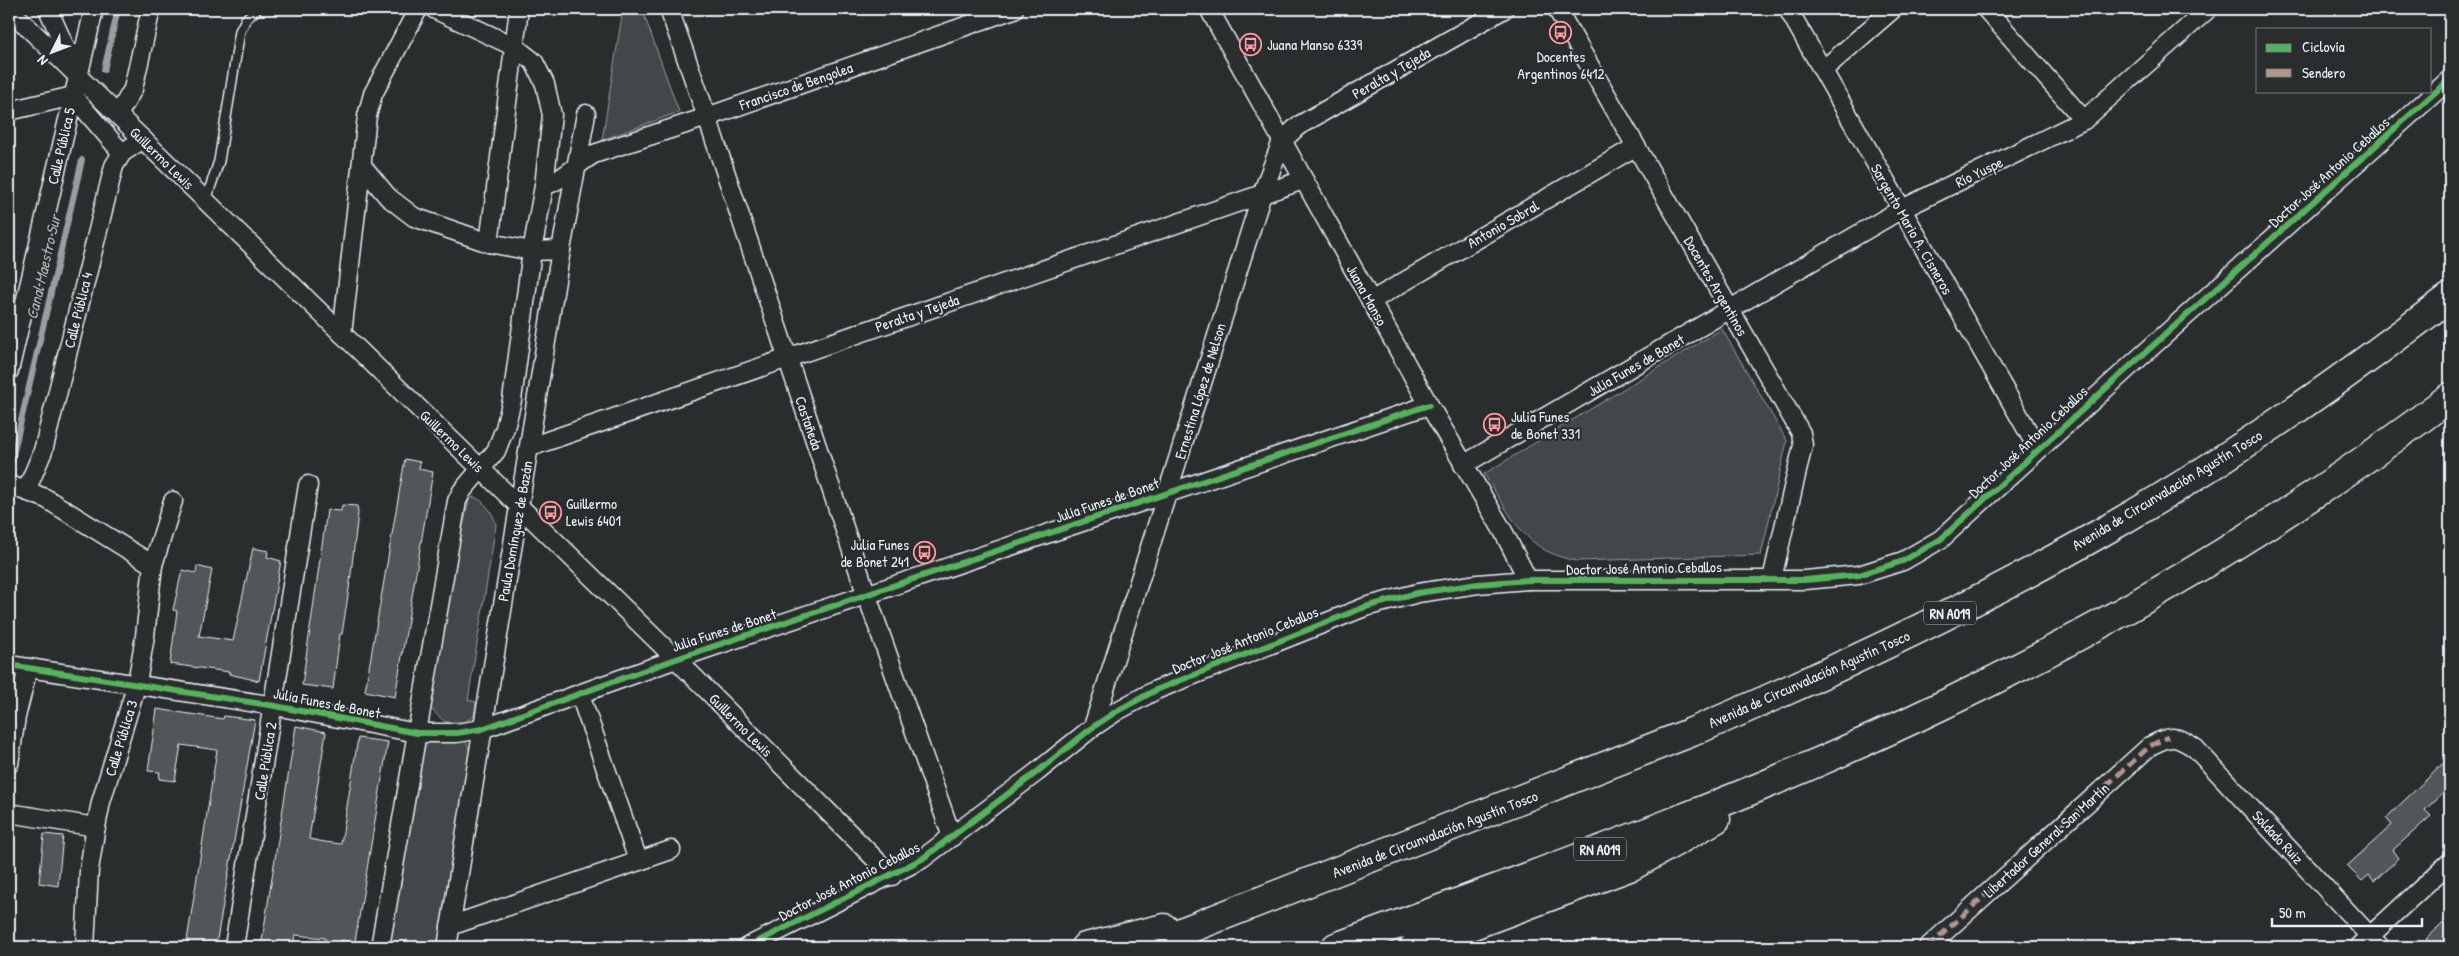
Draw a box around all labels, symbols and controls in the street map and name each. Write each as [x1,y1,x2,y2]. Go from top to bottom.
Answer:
bus stop icon: Docentes Argentinos 6412 [1549,21,1573,45]
north arrow [28,28,78,78]
legend [2256,28,2432,92]
bus stop icon: Juana Manso 6339 [1239,32,1263,56]
place label: Juana Manso 6339 [1267,34,1363,55]
text: Ciclovía [2302,36,2345,57]
street label: Peralta y Tejeda [1348,42,1434,104]
place label: Docentes Argentinos 6412 [1517,46,1605,84]
text: N [32,52,52,70]
street label: Francisco de Bengolea [736,57,856,116]
text: Sendero [2302,62,2345,83]
street label: Calle Pública 5 [42,105,80,186]
street label: Doctor José Antonio Ceballos [2264,112,2394,232]
street label: Guillermo Lewis [125,122,199,194]
street label: Río Yuspe [1952,151,2006,192]
street label: Sargento Mario A. Cisneros [1866,160,1958,298]
street label: Antonio Sobral [1463,195,1543,253]
water label: Canal Maestro Sur [20,211,66,321]
street label: Docentes Argentinos [1679,232,1753,340]
street label: Juana Manso [1342,261,1392,329]
street label: Calle Pública 4 [58,269,98,350]
street label: Peralta y Tejeda [872,289,962,337]
street label: Ernestina López de Nelson [1169,320,1231,462]
street label: Julia Funes de Bonet [1584,328,1689,401]
street label: Doctor José Antonio Ceballos [1964,381,2092,503]
street label: Castañeda [790,393,828,453]
street label: Guillermo Lewis [415,405,489,477]
place label: Julia Funes de Bonet 331 [1511,406,1580,444]
bus stop icon: Julia Funes de Bonet 331 [1483,413,1507,437]
street label: Avenida de Circunvalación Agustín Tosco [2068,425,2266,555]
street label: Paula Domínguez de Bazán [492,459,538,603]
street label: Julia Funes de Bonet [1052,472,1163,528]
place label: Guillermo Lewis 6401 [566,493,621,531]
bus stop icon: Guillermo Lewis 6401 [538,500,562,524]
place label: Julia Funes de Bonet 241 [841,534,909,572]
bus stop icon: Julia Funes de Bonet 241 [913,541,937,565]
street label: Doctor José Antonio Ceballos [1566,556,1722,580]
street label: Doctor José Antonio Ceballos [1169,601,1321,679]
road number: RN A019 [1924,602,1976,624]
street label: Julia Funes de Bonet [669,603,780,657]
street label: Avenida de Circunvalación Agustín Tosco [1705,625,1913,733]
street label: Julia Funes de Bonet [272,682,383,724]
street label: Guillermo Lewis [705,689,778,762]
street label: Calle Pública 3 [99,697,143,779]
street label: Calle Pública 2 [248,720,282,802]
street label: Libertador General San Martín [1978,778,2114,902]
street label: Avenida de Circunvalación Agustín Tosco [1329,785,1541,883]
street label: Soldado Ruiz [2248,805,2309,869]
street label: Doctor José Antonio Ceballos [775,836,923,926]
road number: RN A019 [1574,838,1626,861]
scale bar [2272,896,2422,928]
text: 50 m [2279,902,2306,923]

